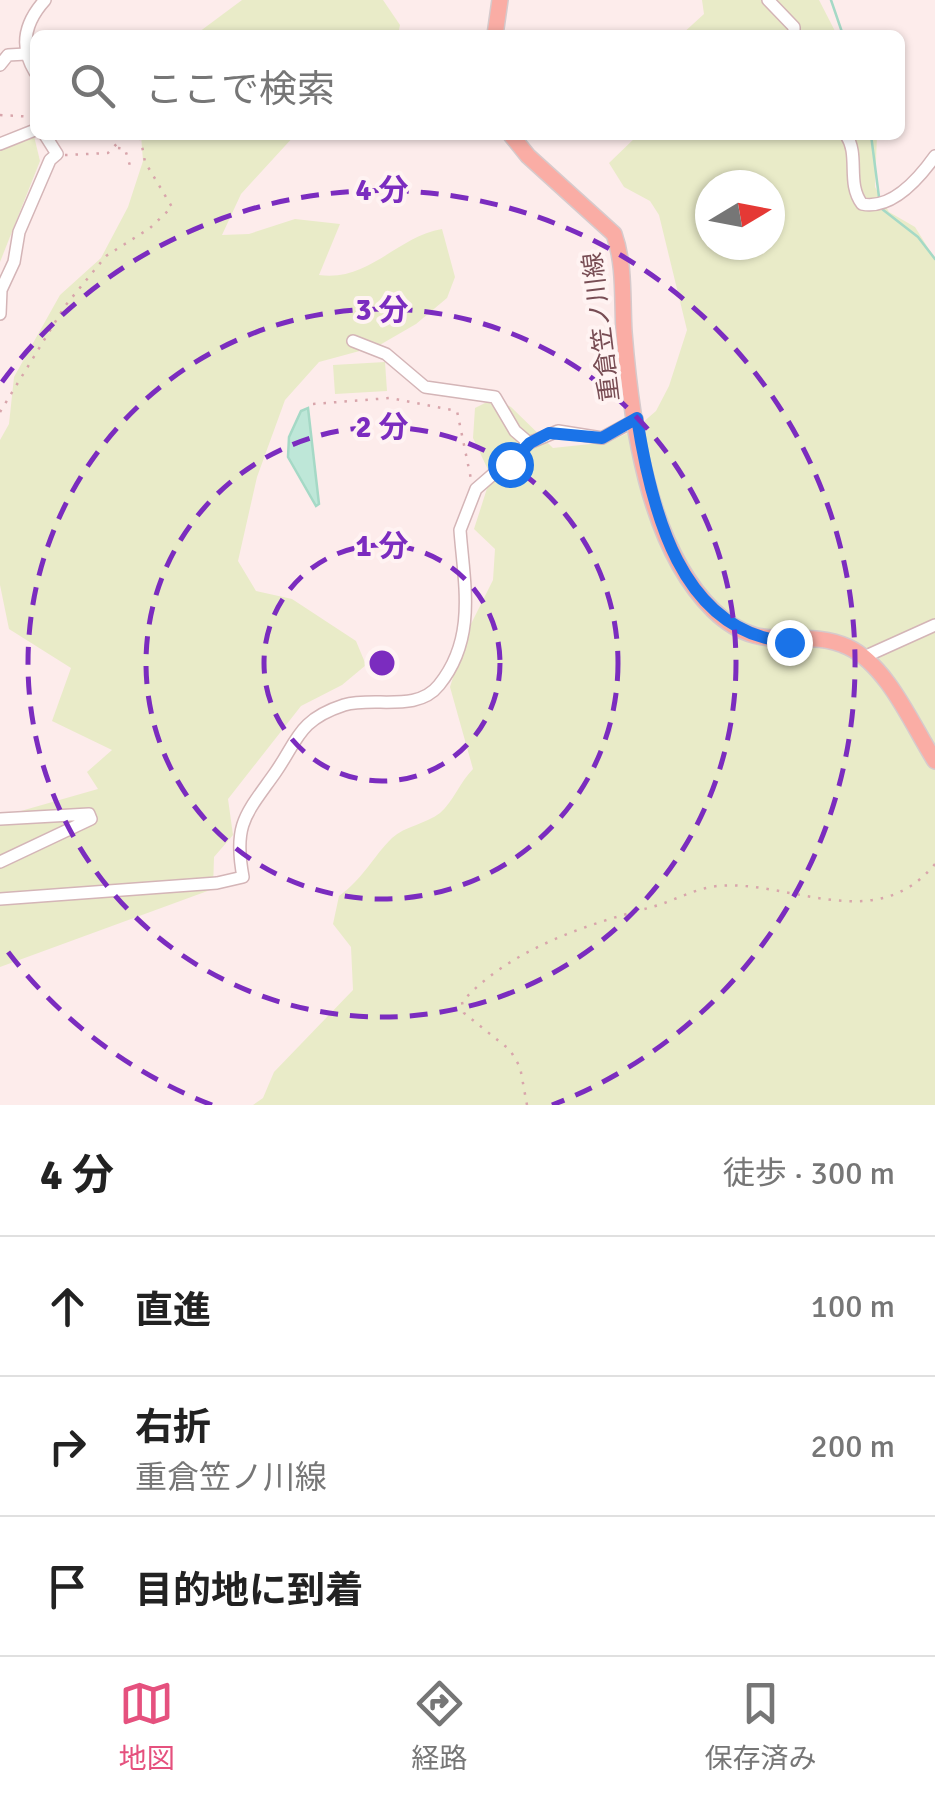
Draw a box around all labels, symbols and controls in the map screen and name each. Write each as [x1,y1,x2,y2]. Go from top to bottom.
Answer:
search box [30,30,905,140]
icon: search [65,58,120,113]
text: ここで検索 [145,66,335,113]
north arrow [695,170,785,260]
text: 4 分 [356,172,408,209]
street label: 重倉笠ノ川線 [576,251,626,403]
text: 3 分 [356,292,408,329]
text: 2 分 [356,409,408,446]
route start [488,442,534,488]
text: 1 分 [356,528,408,565]
route end [767,620,813,666]
centre of rings [364,645,400,681]
text: 4 分 [40,1150,114,1201]
text: 徒歩 · 300 m [723,1154,895,1193]
icon: ahead [40,1279,95,1334]
text: 直進 [135,1287,211,1334]
text: 100 m [811,1287,895,1326]
text: 右折 [135,1404,211,1451]
icon: right [40,1419,95,1474]
text: 200 m [811,1427,895,1466]
text: 重倉笠ノ川線 [135,1458,327,1497]
icon: arrive [40,1559,95,1614]
text: 目的地に到着 [135,1567,363,1614]
tab: 地図 [118,1676,175,1776]
tab: 経路 [411,1676,468,1776]
tab: 保存済み [704,1676,817,1776]

